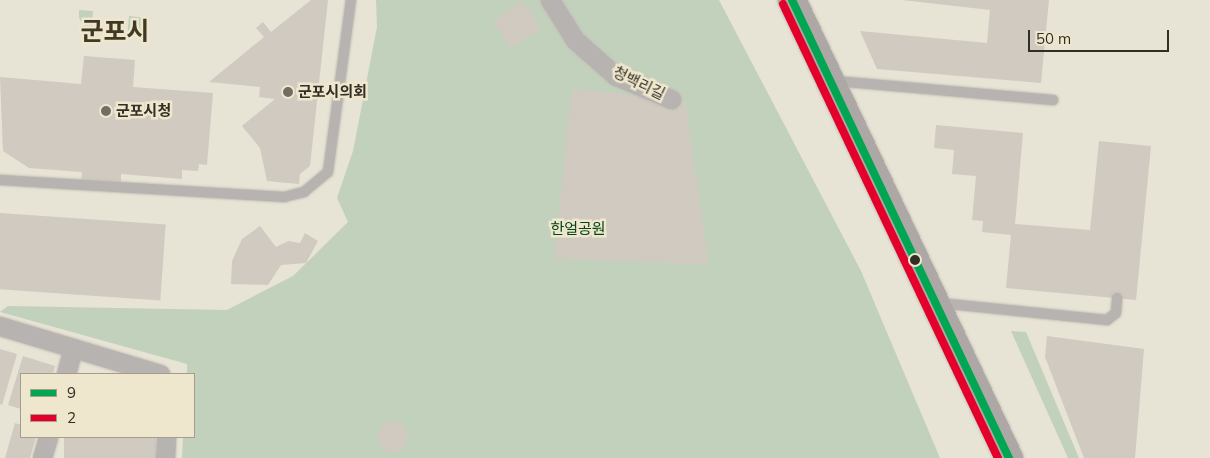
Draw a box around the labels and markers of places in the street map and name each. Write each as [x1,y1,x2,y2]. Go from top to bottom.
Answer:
place label: 군포시의회 [298,83,367,101]
marker: 군포시의회 [282,86,294,98]
place label: 군포시청 [116,102,171,120]
marker: 군포시청 [100,105,112,117]
unlabelled marker [910,255,920,265]

